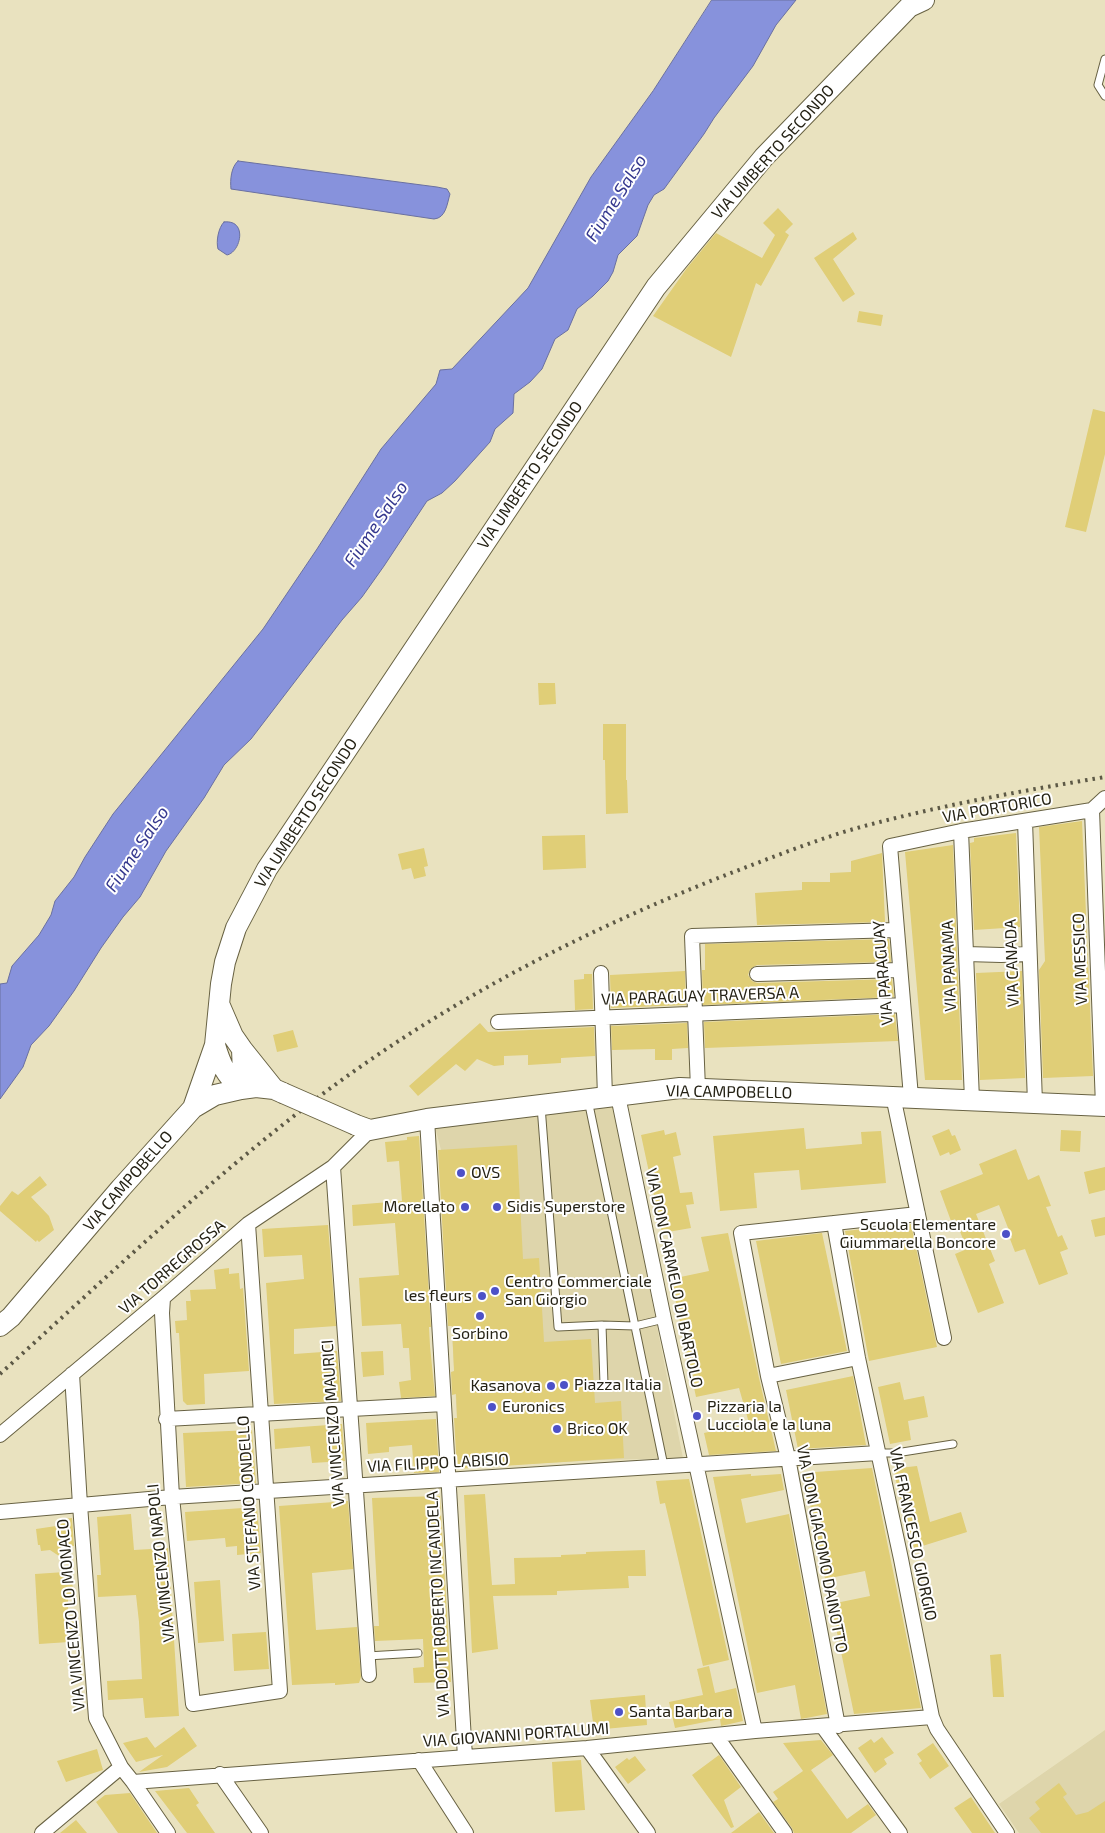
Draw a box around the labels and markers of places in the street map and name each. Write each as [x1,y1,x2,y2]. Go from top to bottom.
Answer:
place label: OVS [471,1163,500,1183]
marker: OVS [455,1167,467,1179]
place label: Morellato [384,1197,455,1217]
place label: Sidis Superstore [507,1197,625,1217]
marker: Morellato [459,1201,471,1213]
marker: Sidis Superstore [491,1201,503,1213]
place label: Scuola Elementare Giummarella Boncore [840,1215,996,1253]
marker: Scuola Elementare Giummarella Boncore [1000,1228,1012,1240]
place label: Centro Commerciale San Giorgio [505,1272,652,1310]
marker: Centro Commerciale San Giorgio [489,1285,501,1297]
place label: les fleurs [404,1286,472,1306]
marker: les fleurs [476,1290,488,1302]
marker: Sorbino [474,1310,486,1322]
place label: Sorbino [452,1324,508,1344]
place label: Piazza Italia [574,1375,661,1395]
place label: Kasanova [470,1376,541,1396]
marker: Piazza Italia [558,1379,570,1391]
marker: Kasanova [545,1380,557,1392]
place label: Euronics [502,1397,565,1417]
place label: Pizzaria la Lucciola e la luna [707,1397,831,1435]
marker: Euronics [486,1401,498,1413]
marker: Pizzaria la Lucciola e la luna [691,1410,703,1422]
place label: Brico OK [567,1419,628,1439]
marker: Brico OK [551,1423,563,1435]
place label: Santa Barbara [629,1702,733,1722]
marker: Santa Barbara [613,1706,625,1718]

